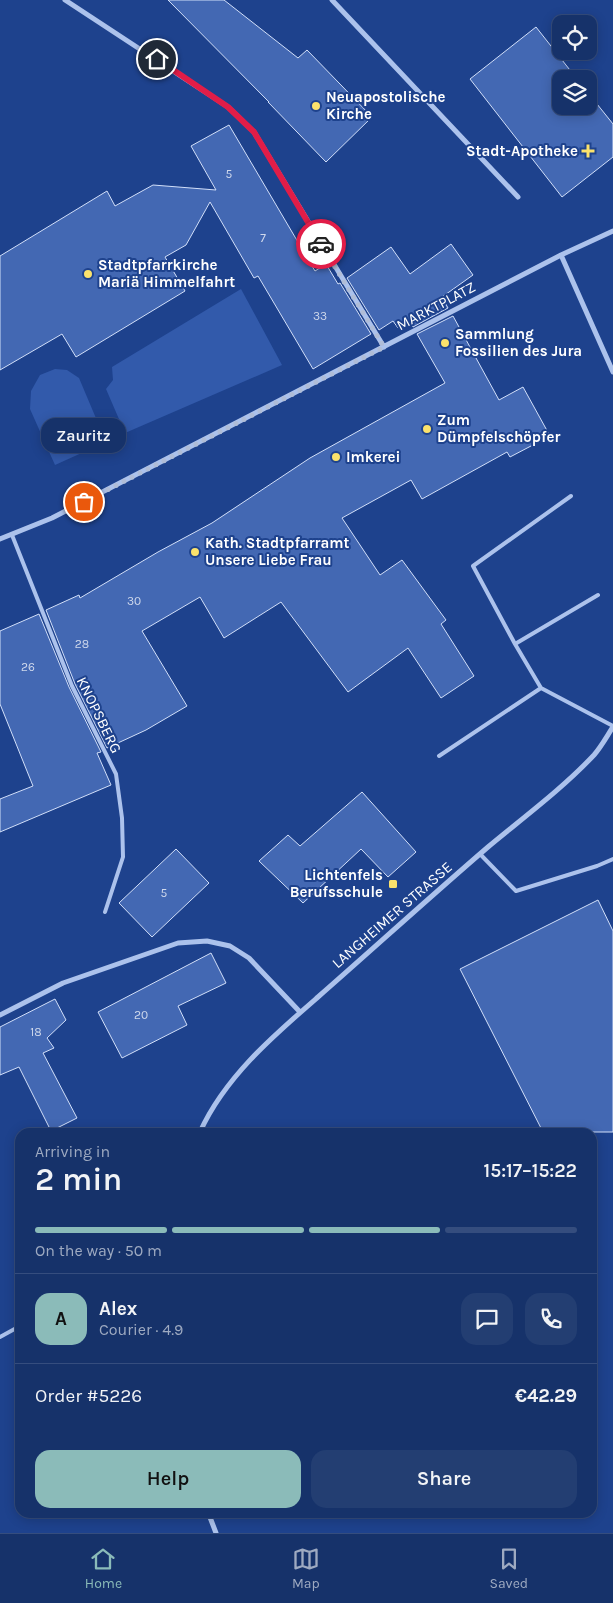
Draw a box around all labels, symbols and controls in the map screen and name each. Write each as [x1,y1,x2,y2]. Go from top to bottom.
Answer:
map controls [552,15,597,115]
button: locate [552,15,597,60]
pin [136,38,178,80]
icon: home [143,45,171,73]
button: layers [552,70,597,115]
place label: Neuapostolische Kirche [326,88,446,123]
marker: Neuapostolische Kirche [310,100,322,112]
place label: Stadt-Apotheke [466,142,578,160]
marker: Stadt-Apotheke [582,145,594,157]
house number: 5 [226,167,233,181]
courier [296,219,346,269]
icon: car [307,230,335,258]
house number: 7 [260,231,266,245]
place label: Stadtpfarrkirche Mariä Himmelfahrt [98,256,235,291]
marker: Stadtpfarrkirche Mariä Himmelfahrt [82,268,94,280]
street label: MARKTPLATZ [393,278,479,334]
house number: 33 [313,309,327,323]
place label: Sammlung Fossilien des Jura [455,325,582,360]
marker: Sammlung Fossilien des Jura [439,337,451,349]
place label: Zum Dümpfelschöpfer [437,411,560,446]
callout: Zauritz [42,417,126,452]
marker: Zum Dümpfelschöpfer [421,423,433,435]
text: Zauritz [56,426,111,445]
place label: Imkerei [346,448,400,466]
marker: Imkerei [330,451,342,463]
pin [63,481,105,523]
icon: bag [70,488,98,516]
place label: Kath. Stadtpfarramt Unsere Liebe Frau [205,534,349,569]
marker: Kath. Stadtpfarramt Unsere Liebe Frau [189,546,201,558]
house number: 30 [127,594,141,608]
house number: 28 [75,637,89,651]
house number: 26 [21,660,35,674]
street label: KNOPSBERG [73,674,125,756]
street label: LANGHEIMER STRASSE [328,858,456,972]
place label: Lichtenfels Berufsschule [290,866,383,901]
marker: Lichtenfels Berufsschule [387,878,399,890]
house number: 5 [161,886,168,900]
house number: 20 [134,1008,148,1022]
house number: 18 [30,1025,42,1039]
text: Arriving in [35,1142,110,1161]
text: 15:17–15:22 [484,1160,577,1182]
text: 2 min [35,1161,122,1198]
text: On the way · 50 m [35,1241,162,1260]
button: chat [461,1293,513,1345]
button: phone [525,1293,577,1345]
text: Alex [99,1298,137,1320]
text: A [55,1308,67,1330]
text: Courier · 4.9 [99,1320,183,1339]
text: Order #5226 [35,1385,142,1407]
text: €42.29 [515,1385,577,1407]
button: Help [35,1450,301,1508]
button: Share [311,1450,577,1508]
tab: Home [85,1545,122,1592]
tab: Map [292,1545,320,1592]
tab: Saved [489,1545,528,1592]

